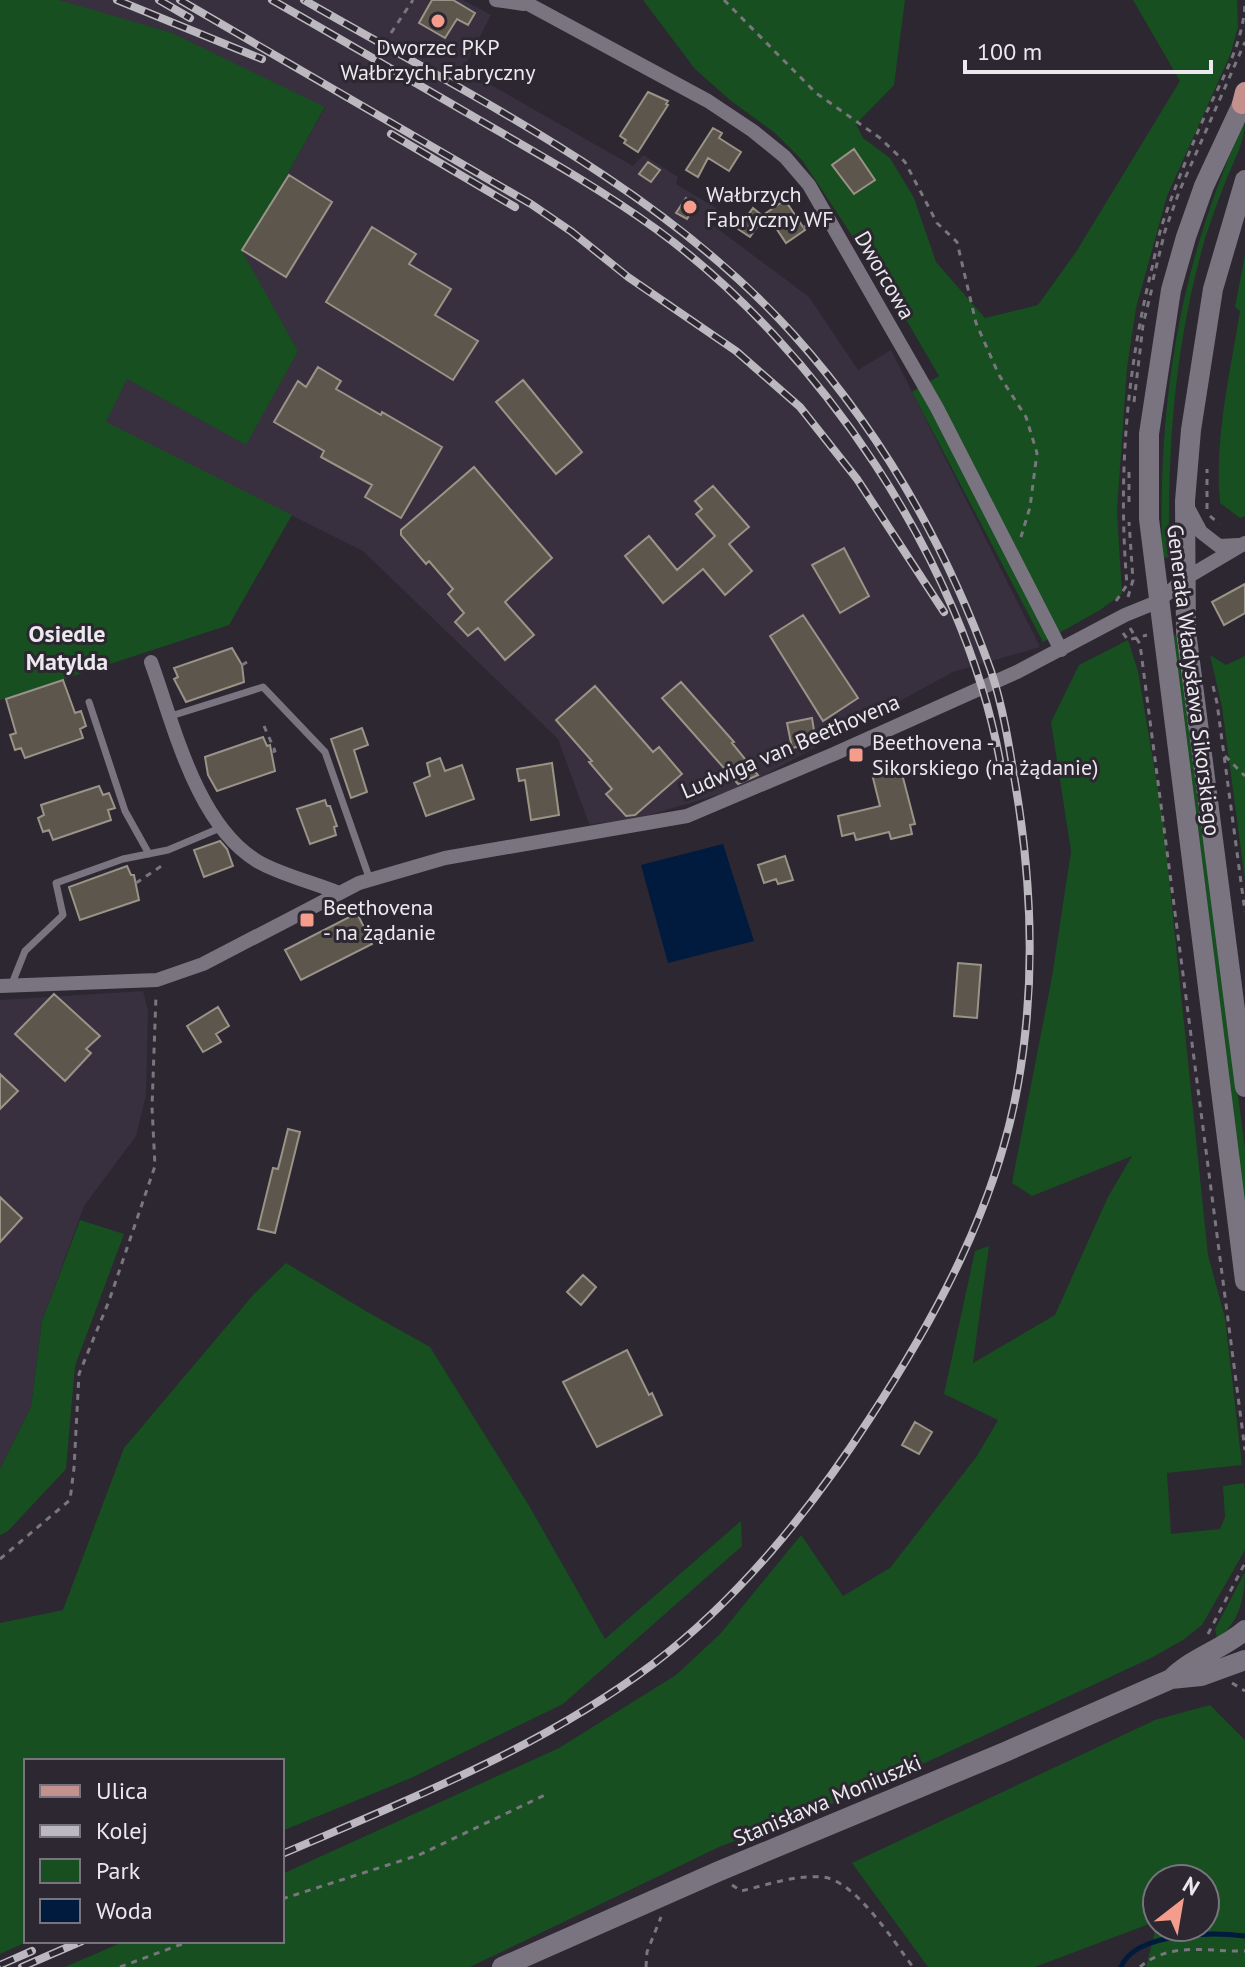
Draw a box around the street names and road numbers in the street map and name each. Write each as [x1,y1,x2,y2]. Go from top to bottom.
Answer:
street label: Dworcowa [848,226,922,324]
street label: Generała Władysława Sikorskiego [1161,523,1227,837]
street label: Ludwiga van Beethovena [676,687,904,805]
street label: Stanisława Moniuszki [729,1748,925,1852]

